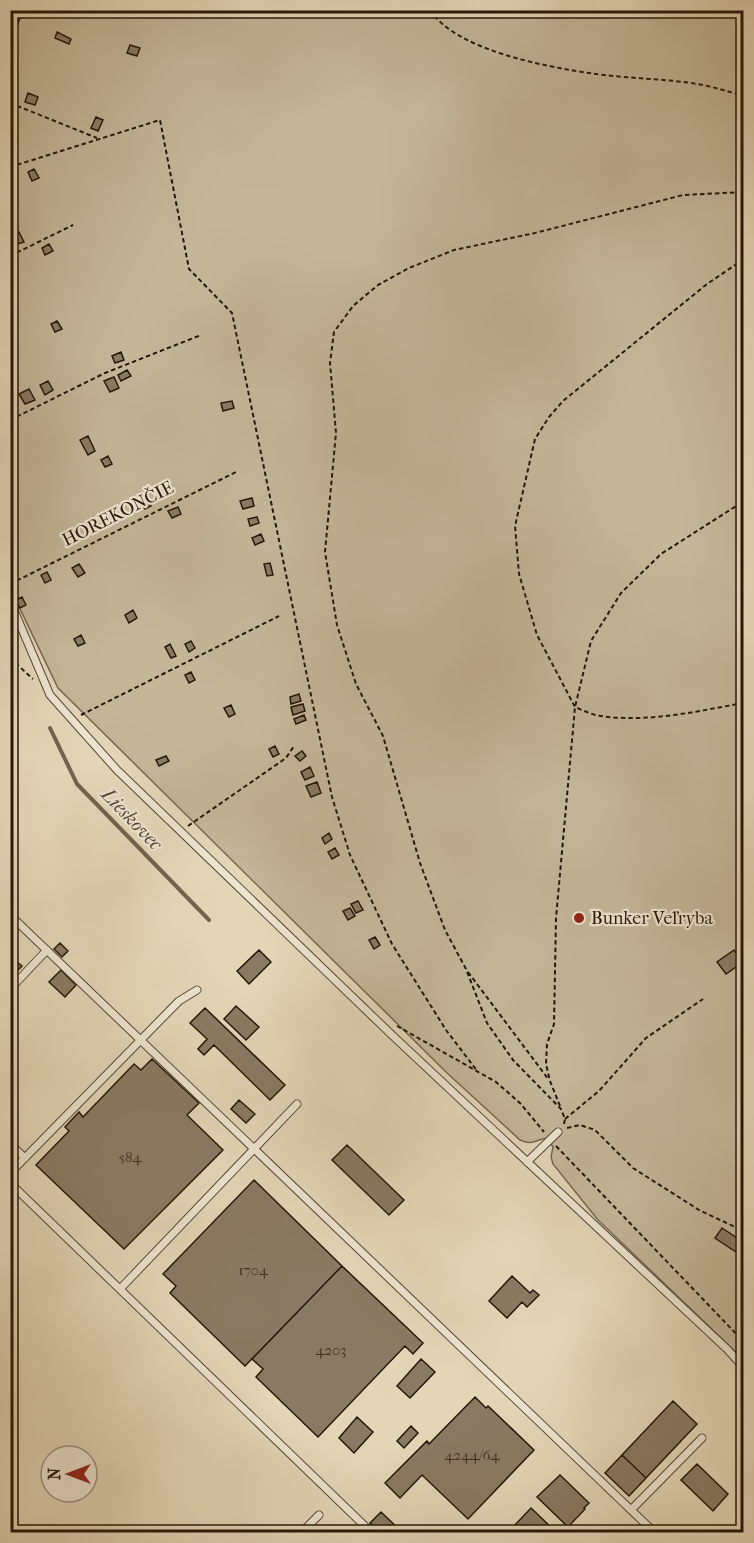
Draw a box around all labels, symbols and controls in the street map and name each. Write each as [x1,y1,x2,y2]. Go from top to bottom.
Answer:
street label: HOREKONČIE [58,475,177,551]
water label: Lieskovec [95,782,168,855]
place label: Bunker Veľryba [591,908,713,929]
marker: Bunker Veľryba [572,911,586,925]
house number: 584 [119,1148,143,1166]
house number: 1704 [238,1261,269,1279]
house number: 4203 [316,1341,347,1359]
north arrow [39,1444,99,1504]
house number: 4244/64 [445,1446,501,1464]
text: N [45,1467,64,1480]

